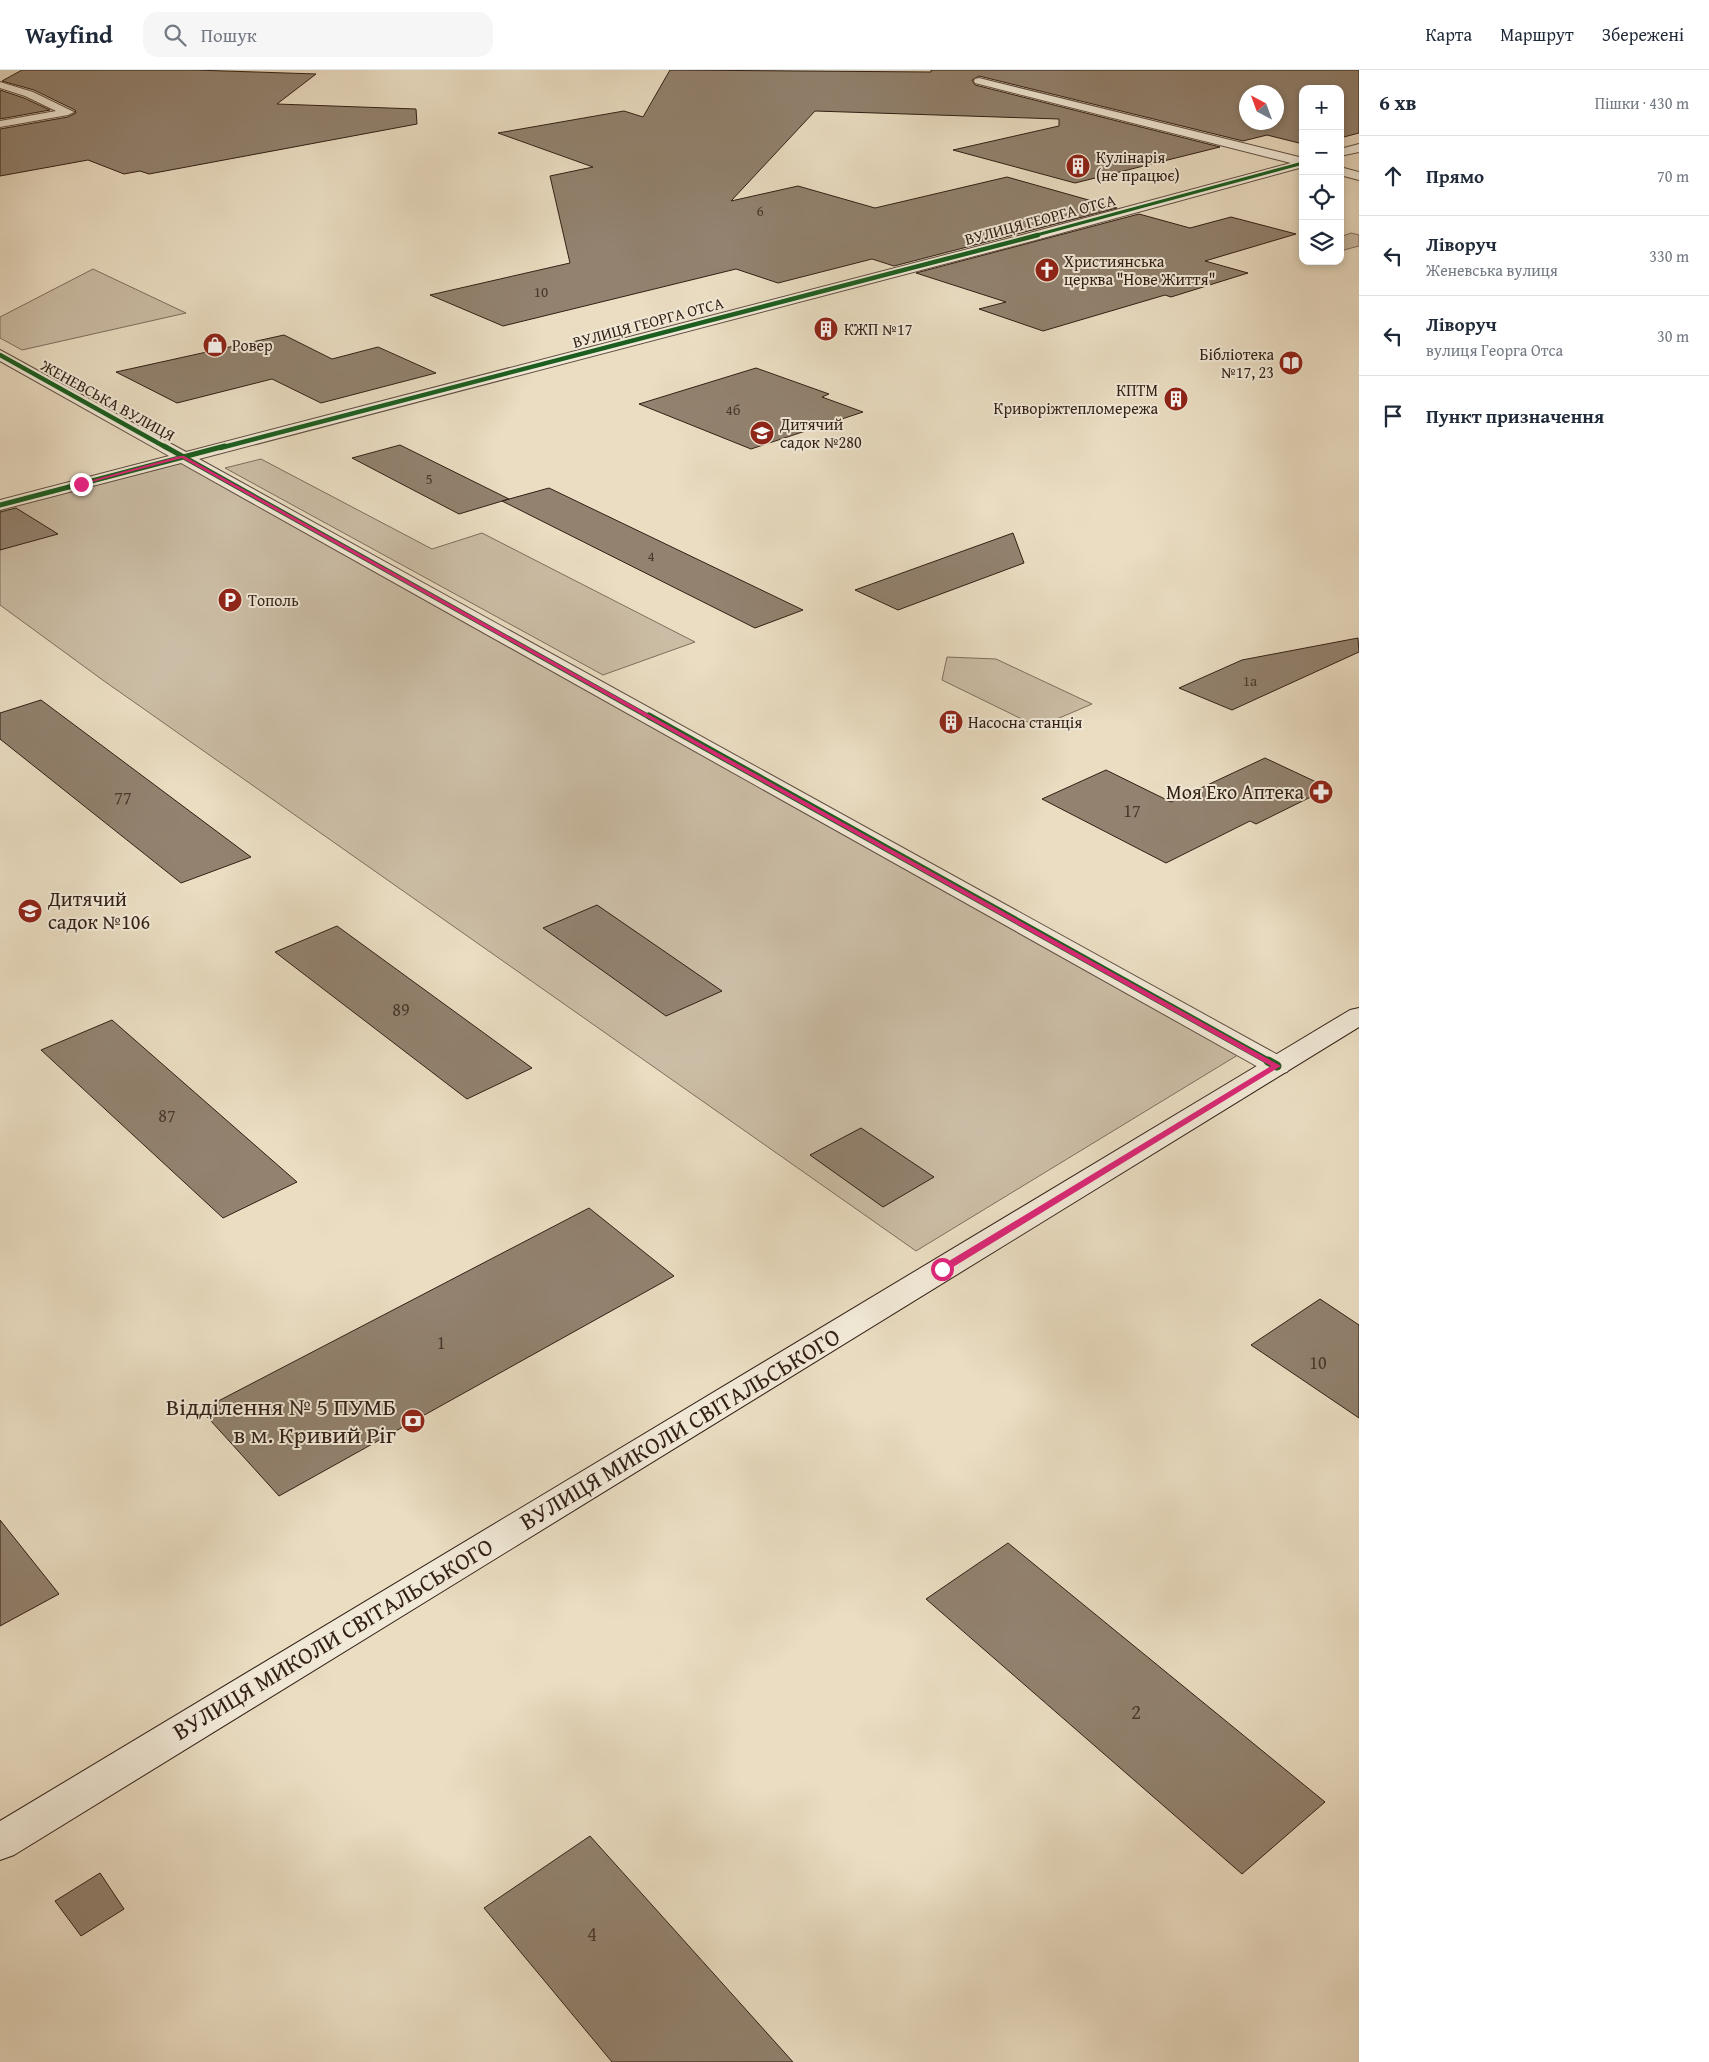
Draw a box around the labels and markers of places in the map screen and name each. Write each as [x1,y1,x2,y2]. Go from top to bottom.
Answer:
place label: Кулінарія (не працює) [1096,145,1180,187]
building icon: Кулінарія (не працює) [1065,153,1091,179]
place label: Християнська церква "Нове Життя" [1064,249,1216,291]
church icon: Християнська церква "Нове Життя" [1034,257,1060,283]
building icon: КЖП №17 [813,316,839,342]
place label: КЖП №17 [844,317,913,341]
shop icon: Ровер [202,332,228,358]
place label: Ровер [232,333,273,357]
place label: Бібліотека №17, 23 [1200,342,1274,384]
library icon: Бібліотека №17, 23 [1278,350,1304,376]
place label: КПТМ Криворіжтепломережа [994,378,1158,420]
building icon: КПТМ Криворіжтепломережа [1163,386,1189,412]
place label: Дитячий садок №280 [779,412,862,454]
school or university icon: Дитячий садок №280 [749,420,775,446]
parking icon: Тополь [217,587,243,613]
place label: Тополь [248,588,299,612]
building icon: Насосна станція [938,709,964,735]
place label: Насосна станція [968,710,1082,734]
place label: Моя Еко Аптека [1166,777,1304,806]
pharmacy icon: Моя Еко Аптека [1308,779,1334,805]
place label: Дитячий садок №106 [47,884,150,936]
school or university icon: Дитячий садок №106 [17,898,43,924]
place label: Відділення № 5 ПУМБ в м. Кривий Ріг [166,1389,396,1452]
bank icon: Відділення № 5 ПУМБ в м. Кривий Ріг [400,1408,426,1434]

